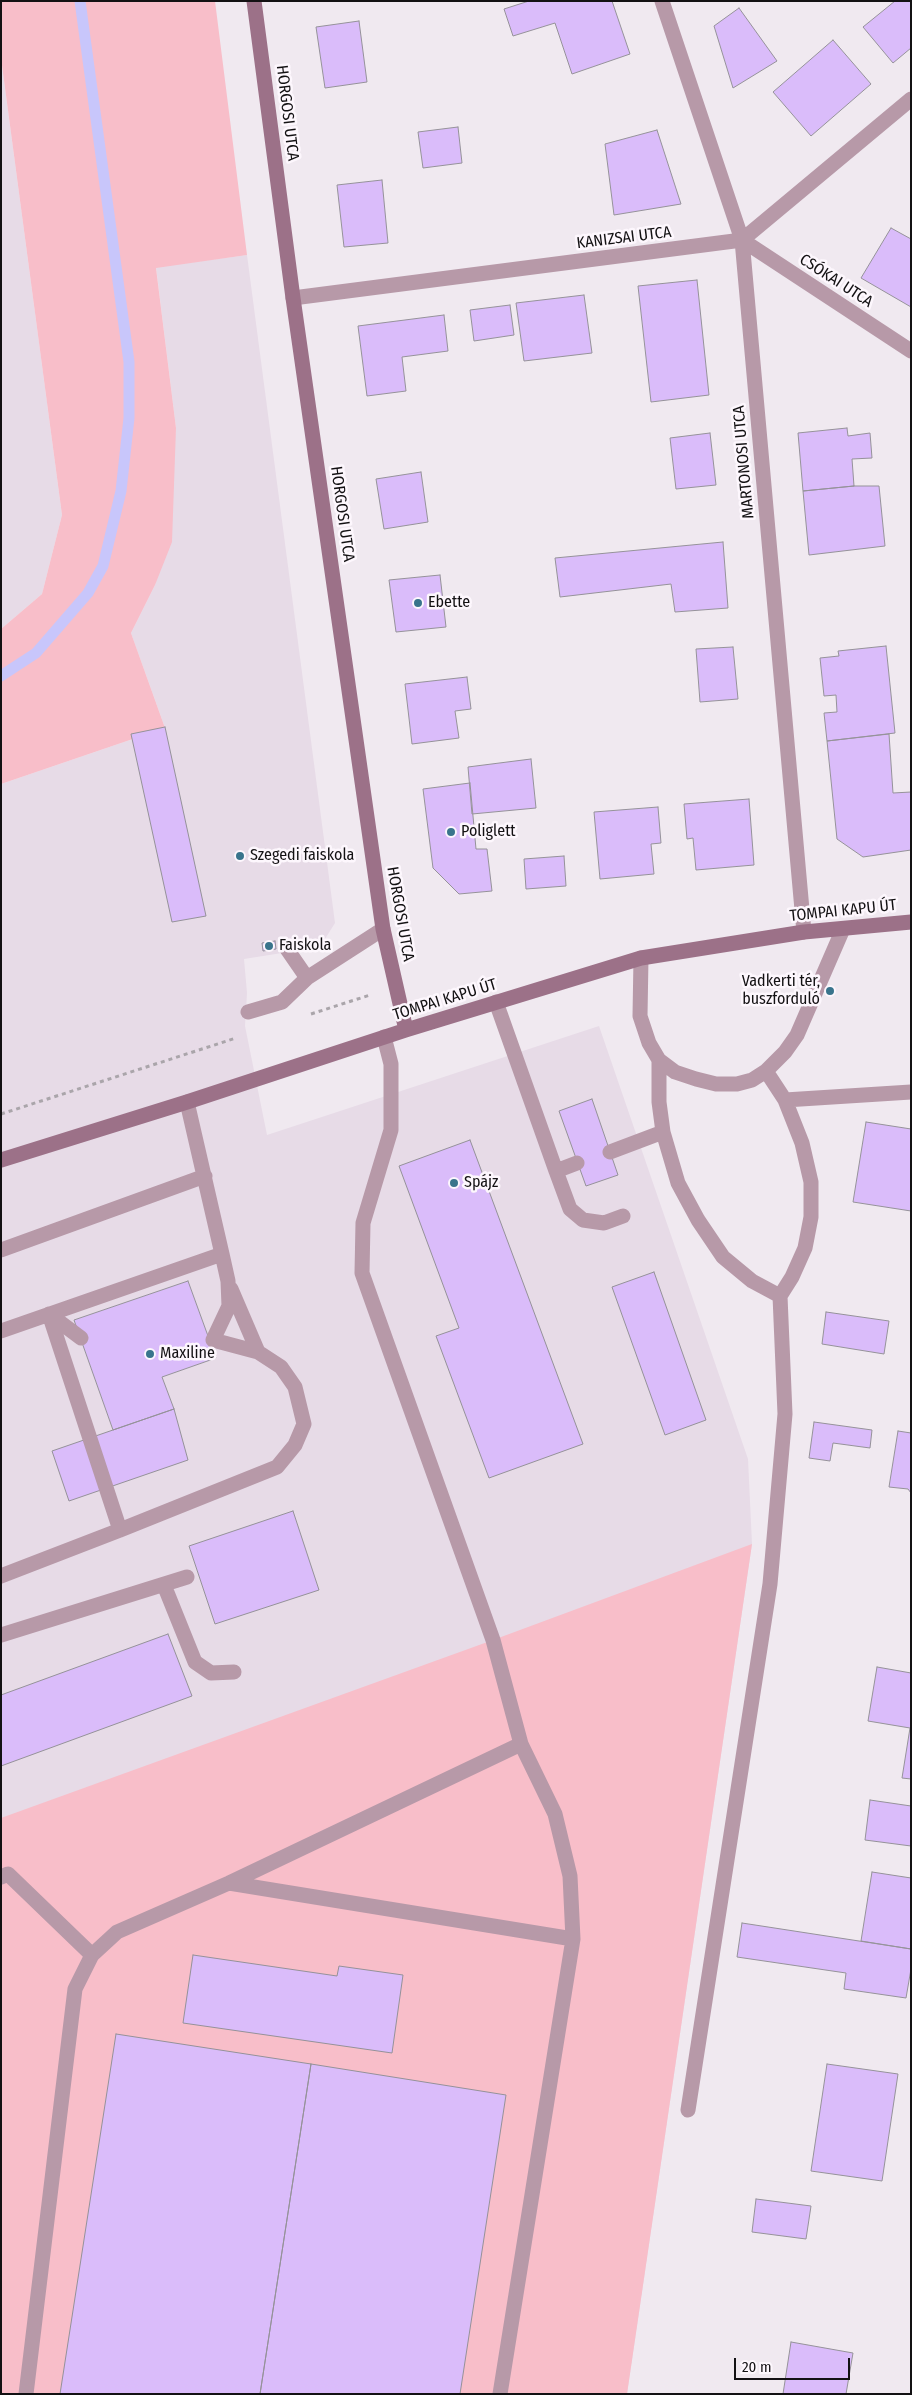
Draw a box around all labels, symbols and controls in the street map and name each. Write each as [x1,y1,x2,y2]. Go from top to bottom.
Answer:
street label: HORGOSI UTCA [272,64,302,162]
street label: KANIZSAI UTCA [576,223,672,253]
street label: CSÓKAI UTCA [796,250,876,312]
street label: MARTONOSI UTCA [729,405,759,519]
street label: HORGOSI UTCA [326,465,358,563]
place label: Ebette [428,593,470,613]
marker: Ebette [412,597,424,609]
place label: Poliglett [461,822,516,842]
marker: Poliglett [445,826,457,838]
place label: Szegedi faiskola [250,846,354,866]
marker: Szegedi faiskola [234,850,246,862]
street label: HORGOSI UTCA [382,865,418,963]
street label: TOMPAI KAPU ÚT [789,896,897,926]
place label: Faiskola [279,936,331,956]
marker: Faiskola [263,940,275,952]
place label: Vadkerti tér, buszforduló [742,972,820,1010]
street label: TOMPAI KAPU ÚT [391,975,499,1025]
marker: Vadkerti tér, buszforduló [824,985,836,997]
place label: Spájz [464,1173,498,1193]
marker: Spájz [448,1177,460,1189]
place label: Maxiline [160,1344,215,1364]
marker: Maxiline [144,1348,156,1360]
scale bar [737,2348,853,2380]
text: 20 m [742,2358,772,2376]

